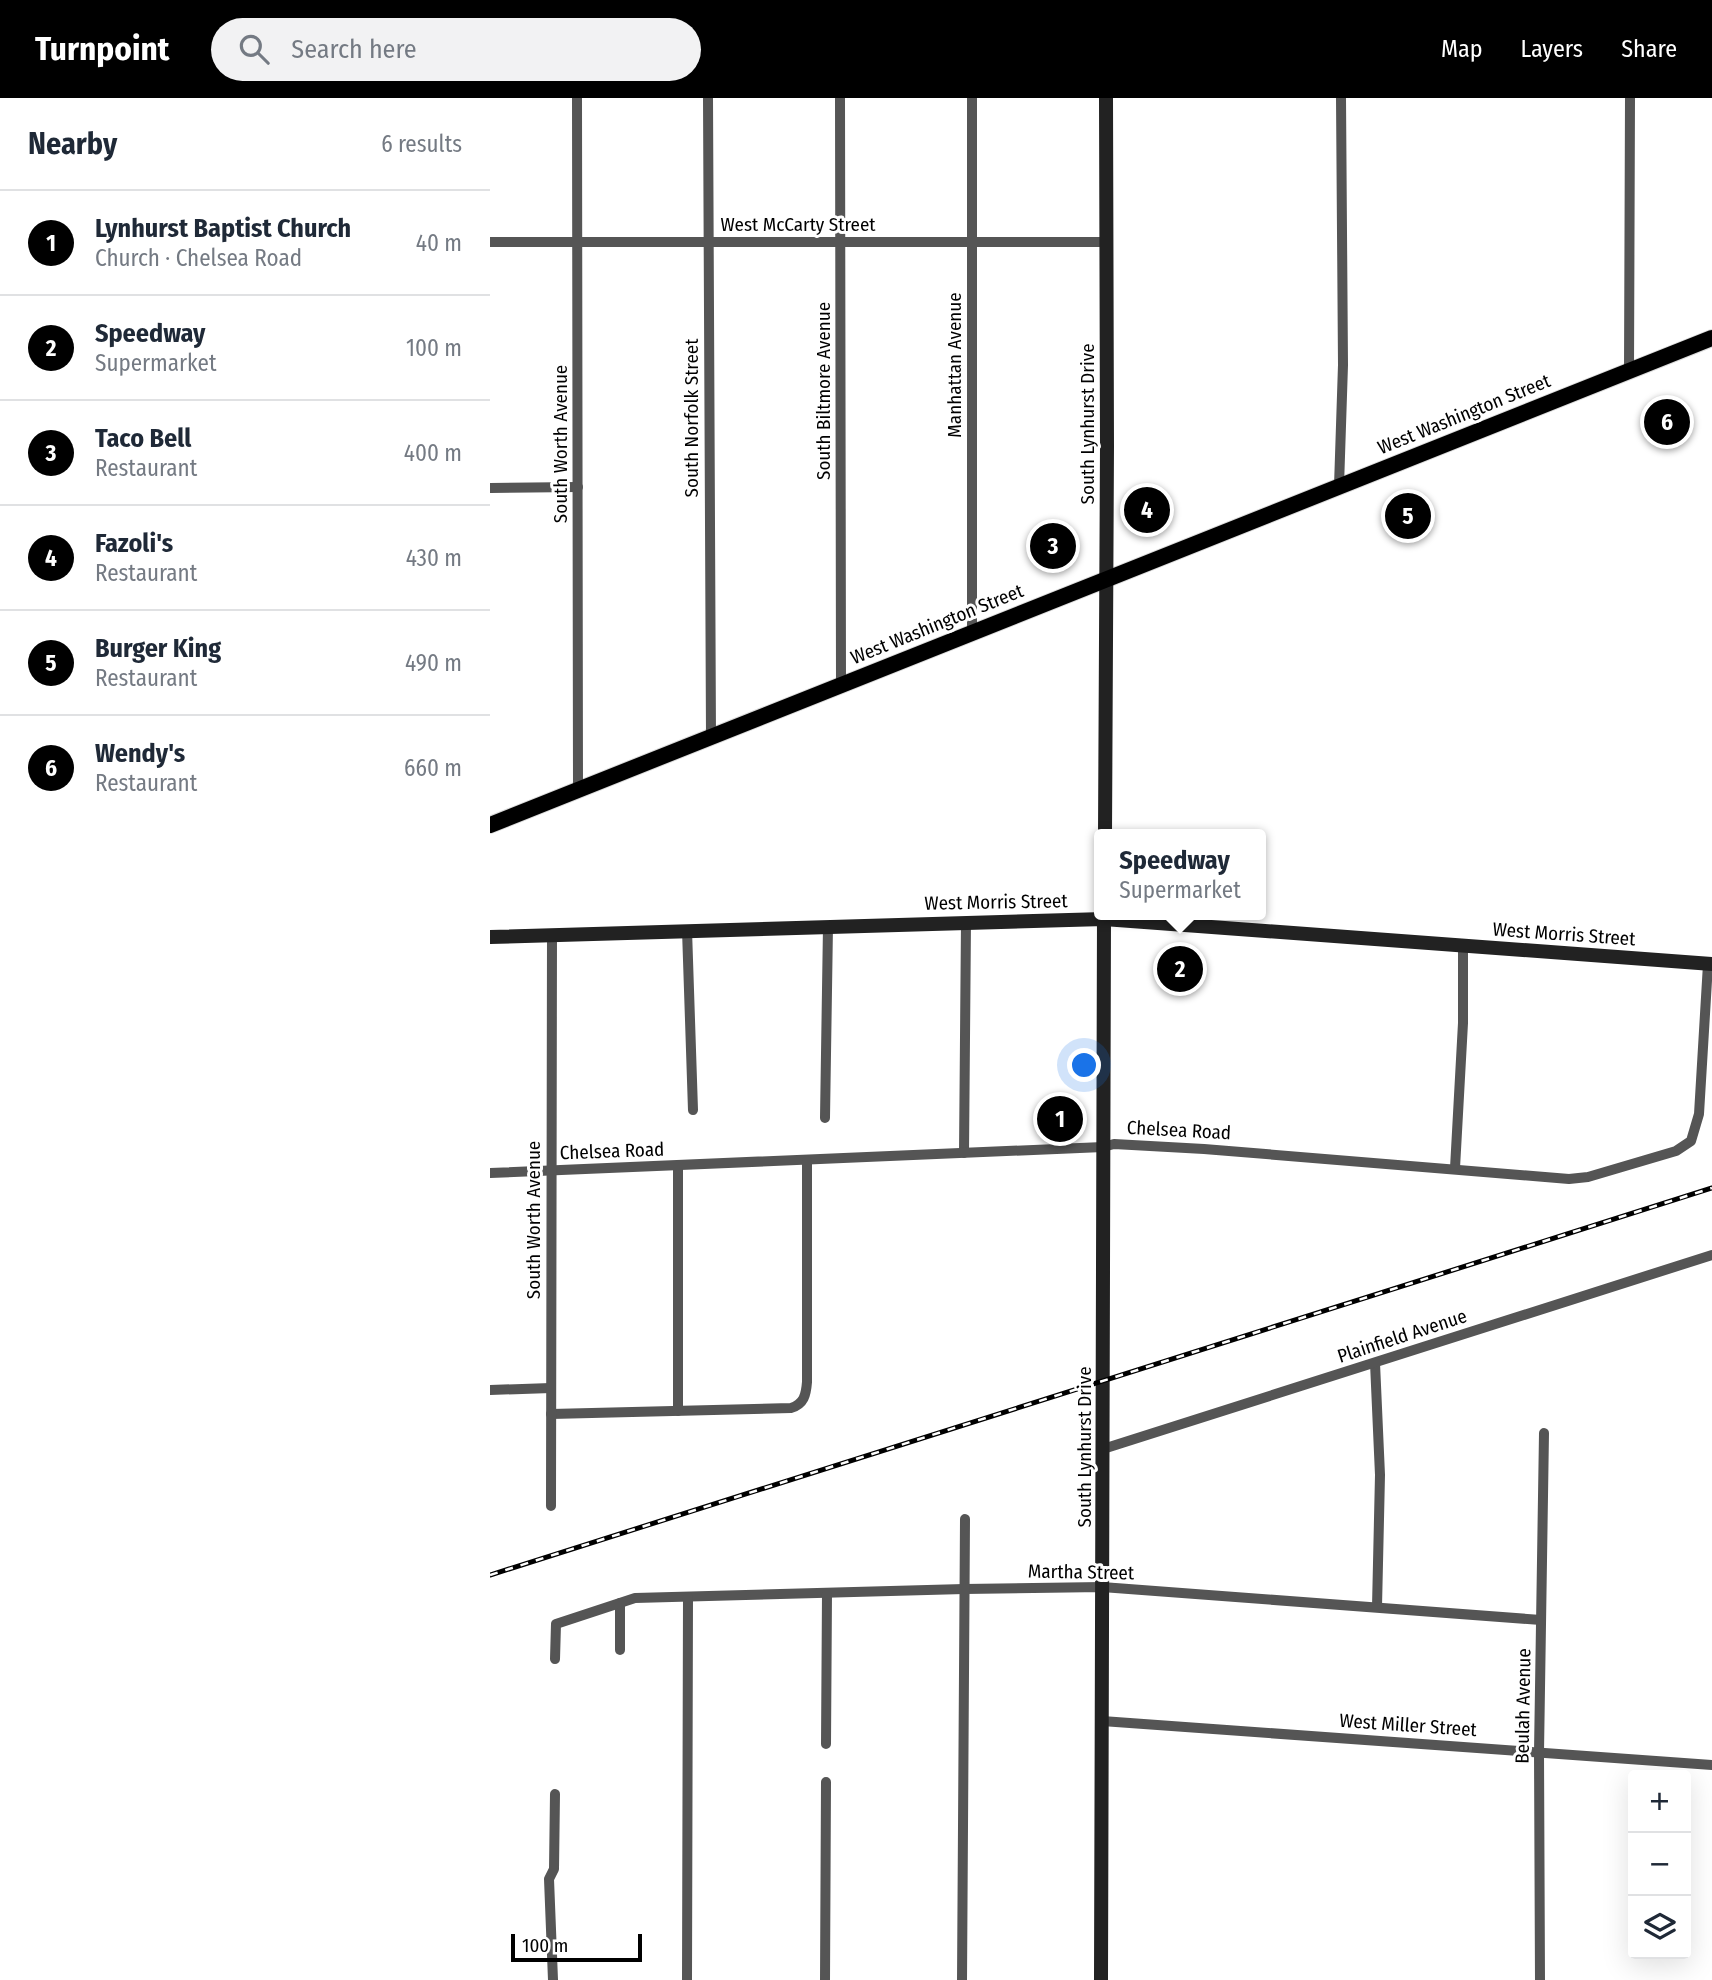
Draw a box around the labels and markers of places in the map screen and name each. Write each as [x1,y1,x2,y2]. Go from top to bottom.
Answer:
pin: 6 [1644,396,1690,448]
pin: 4 [1124,484,1170,536]
pin: 5 [1385,490,1431,542]
pin: 3 [1030,520,1076,572]
pin: 2 [1157,943,1203,995]
pin: 1 [1037,1093,1083,1145]

